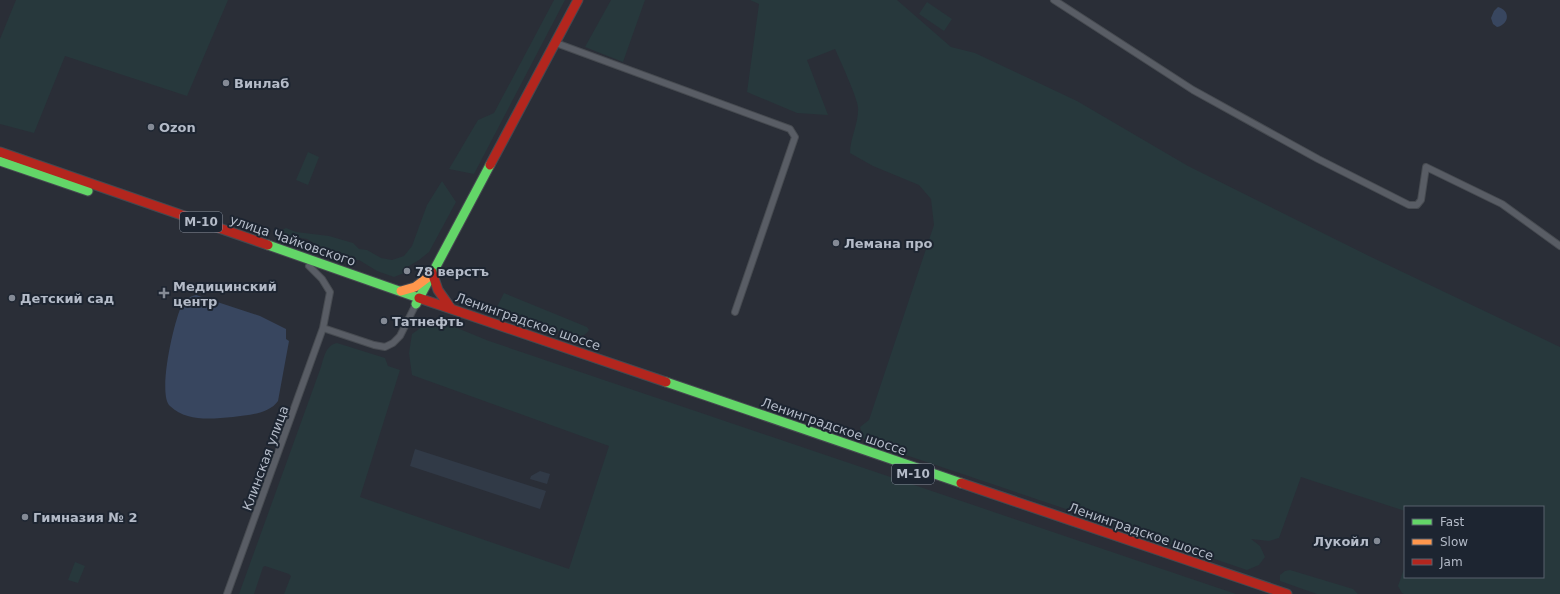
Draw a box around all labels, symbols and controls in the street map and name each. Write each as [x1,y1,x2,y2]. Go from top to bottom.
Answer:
place label: Винлаб [234,76,289,91]
marker: Винлаб [221,78,231,88]
place label: Ozon [159,120,196,135]
marker: Ozon [146,122,156,132]
road number: М-10 [180,212,222,232]
street label: улица Чайковского [228,212,358,269]
place label: Лемана про [844,236,933,251]
marker: Лемана про [831,238,841,248]
place label: 78 верстъ [415,264,489,279]
marker: 78 верстъ [402,266,412,276]
place label: Медицинский центр [173,279,277,309]
marker: Медицинский центр [158,287,170,299]
street label: Ленинградское шоссе [453,290,602,353]
place label: Детский сад [20,291,114,306]
marker: Детский сад [7,293,17,303]
place label: Татнефть [392,314,464,329]
marker: Татнефть [379,316,389,326]
street label: Ленинградское шоссе [759,395,908,458]
street label: Клинская улица [239,404,291,513]
road number: М-10 [892,464,934,484]
street label: Ленинградское шоссе [1066,500,1215,563]
legend [1404,506,1544,578]
place label: Гимназия № 2 [33,510,138,525]
marker: Гимназия № 2 [20,512,30,522]
text: Fast [1440,515,1464,529]
place label: Лукойл [1313,534,1369,549]
text: Slow [1440,535,1468,549]
marker: Лукойл [1372,536,1382,546]
text: Jam [1439,555,1463,569]

